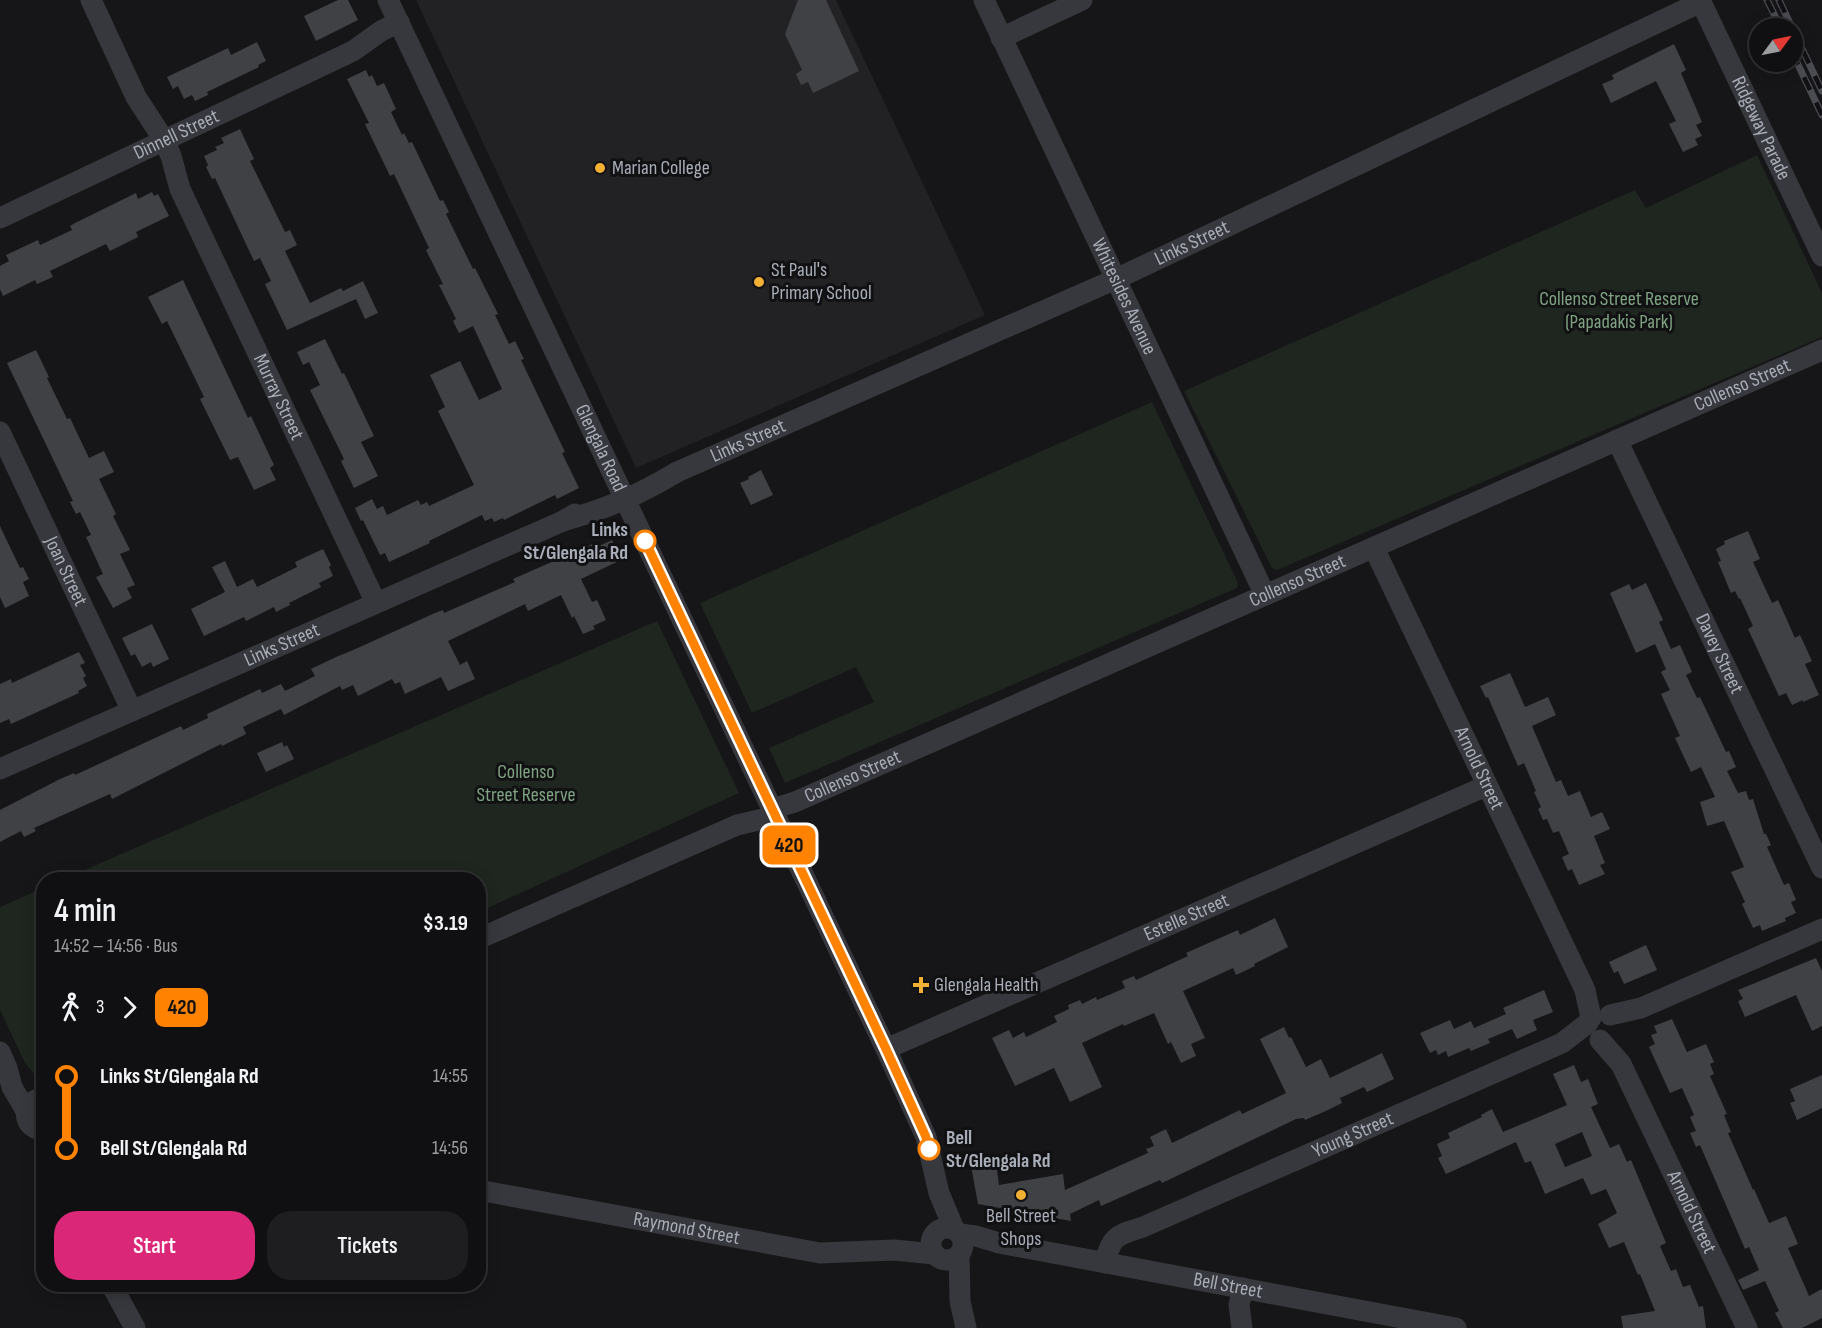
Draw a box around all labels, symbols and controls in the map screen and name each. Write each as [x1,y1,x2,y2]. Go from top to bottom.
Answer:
north arrow [1749,18,1803,72]
map controls [1749,18,1803,72]
street label: Ridgeway Parade [1726,72,1796,184]
street label: Dinnell Street [130,104,223,165]
place label: Marian College [612,156,710,180]
marker: Marian College [593,161,607,175]
street label: Links Street [1151,215,1233,271]
street label: Whitesides Avenue [1086,235,1162,359]
place label: St Paul's Primary School [771,258,872,305]
marker: St Paul's Primary School [752,275,766,289]
park label: Collenso Street Reserve (Papadakis Park) [1539,287,1699,334]
street label: Murray Street [248,350,309,444]
street label: Collenso Street [1690,353,1794,417]
street label: Glengala Road [570,401,632,496]
street label: Links Street [707,414,789,468]
place label: Links St/Glengala Rd [523,518,628,565]
marker: Links St/Glengala Rd [634,530,656,552]
street label: Joan Street [39,532,93,610]
street label: Collenso Street [1246,549,1349,613]
street label: Davey Street [1690,610,1749,698]
street label: Links Street [241,618,323,672]
street label: Arnold Street [1449,722,1509,814]
street label: Collenso Street [801,745,905,808]
park label: Collenso Street Reserve [476,760,576,807]
line badge: 420 [754,826,824,864]
text: 420 [774,833,804,858]
street label: Estelle Street [1140,888,1233,946]
text: 4 min [54,891,116,931]
text: $3.19 [423,910,468,937]
text: 14:52 – 14:56 · Bus [54,934,178,958]
place label: Glengala Health [934,973,1039,997]
marker: Glengala Health [912,976,930,994]
icon: walk [54,991,87,1024]
icon: forward [113,991,146,1024]
text: 3 [96,995,104,1019]
text: 420 [167,995,196,1020]
text: Links St/Glengala Rd [100,1063,259,1090]
text: 14:55 [433,1064,468,1088]
street label: Young Street [1309,1107,1397,1163]
place label: Bell St/Glengala Rd [946,1126,1051,1173]
text: Bell St/Glengala Rd [100,1135,247,1162]
text: 14:56 [432,1136,468,1160]
marker: Bell St/Glengala Rd [918,1138,940,1160]
street label: Arnold Street [1661,1166,1722,1257]
marker: Bell Street Shops [1014,1188,1028,1202]
place label: Bell Street Shops [986,1204,1056,1251]
street label: Raymond Street [631,1207,742,1250]
button: Start [54,1211,255,1280]
button: Tickets [267,1211,468,1280]
street label: Bell Street [1191,1267,1264,1304]

